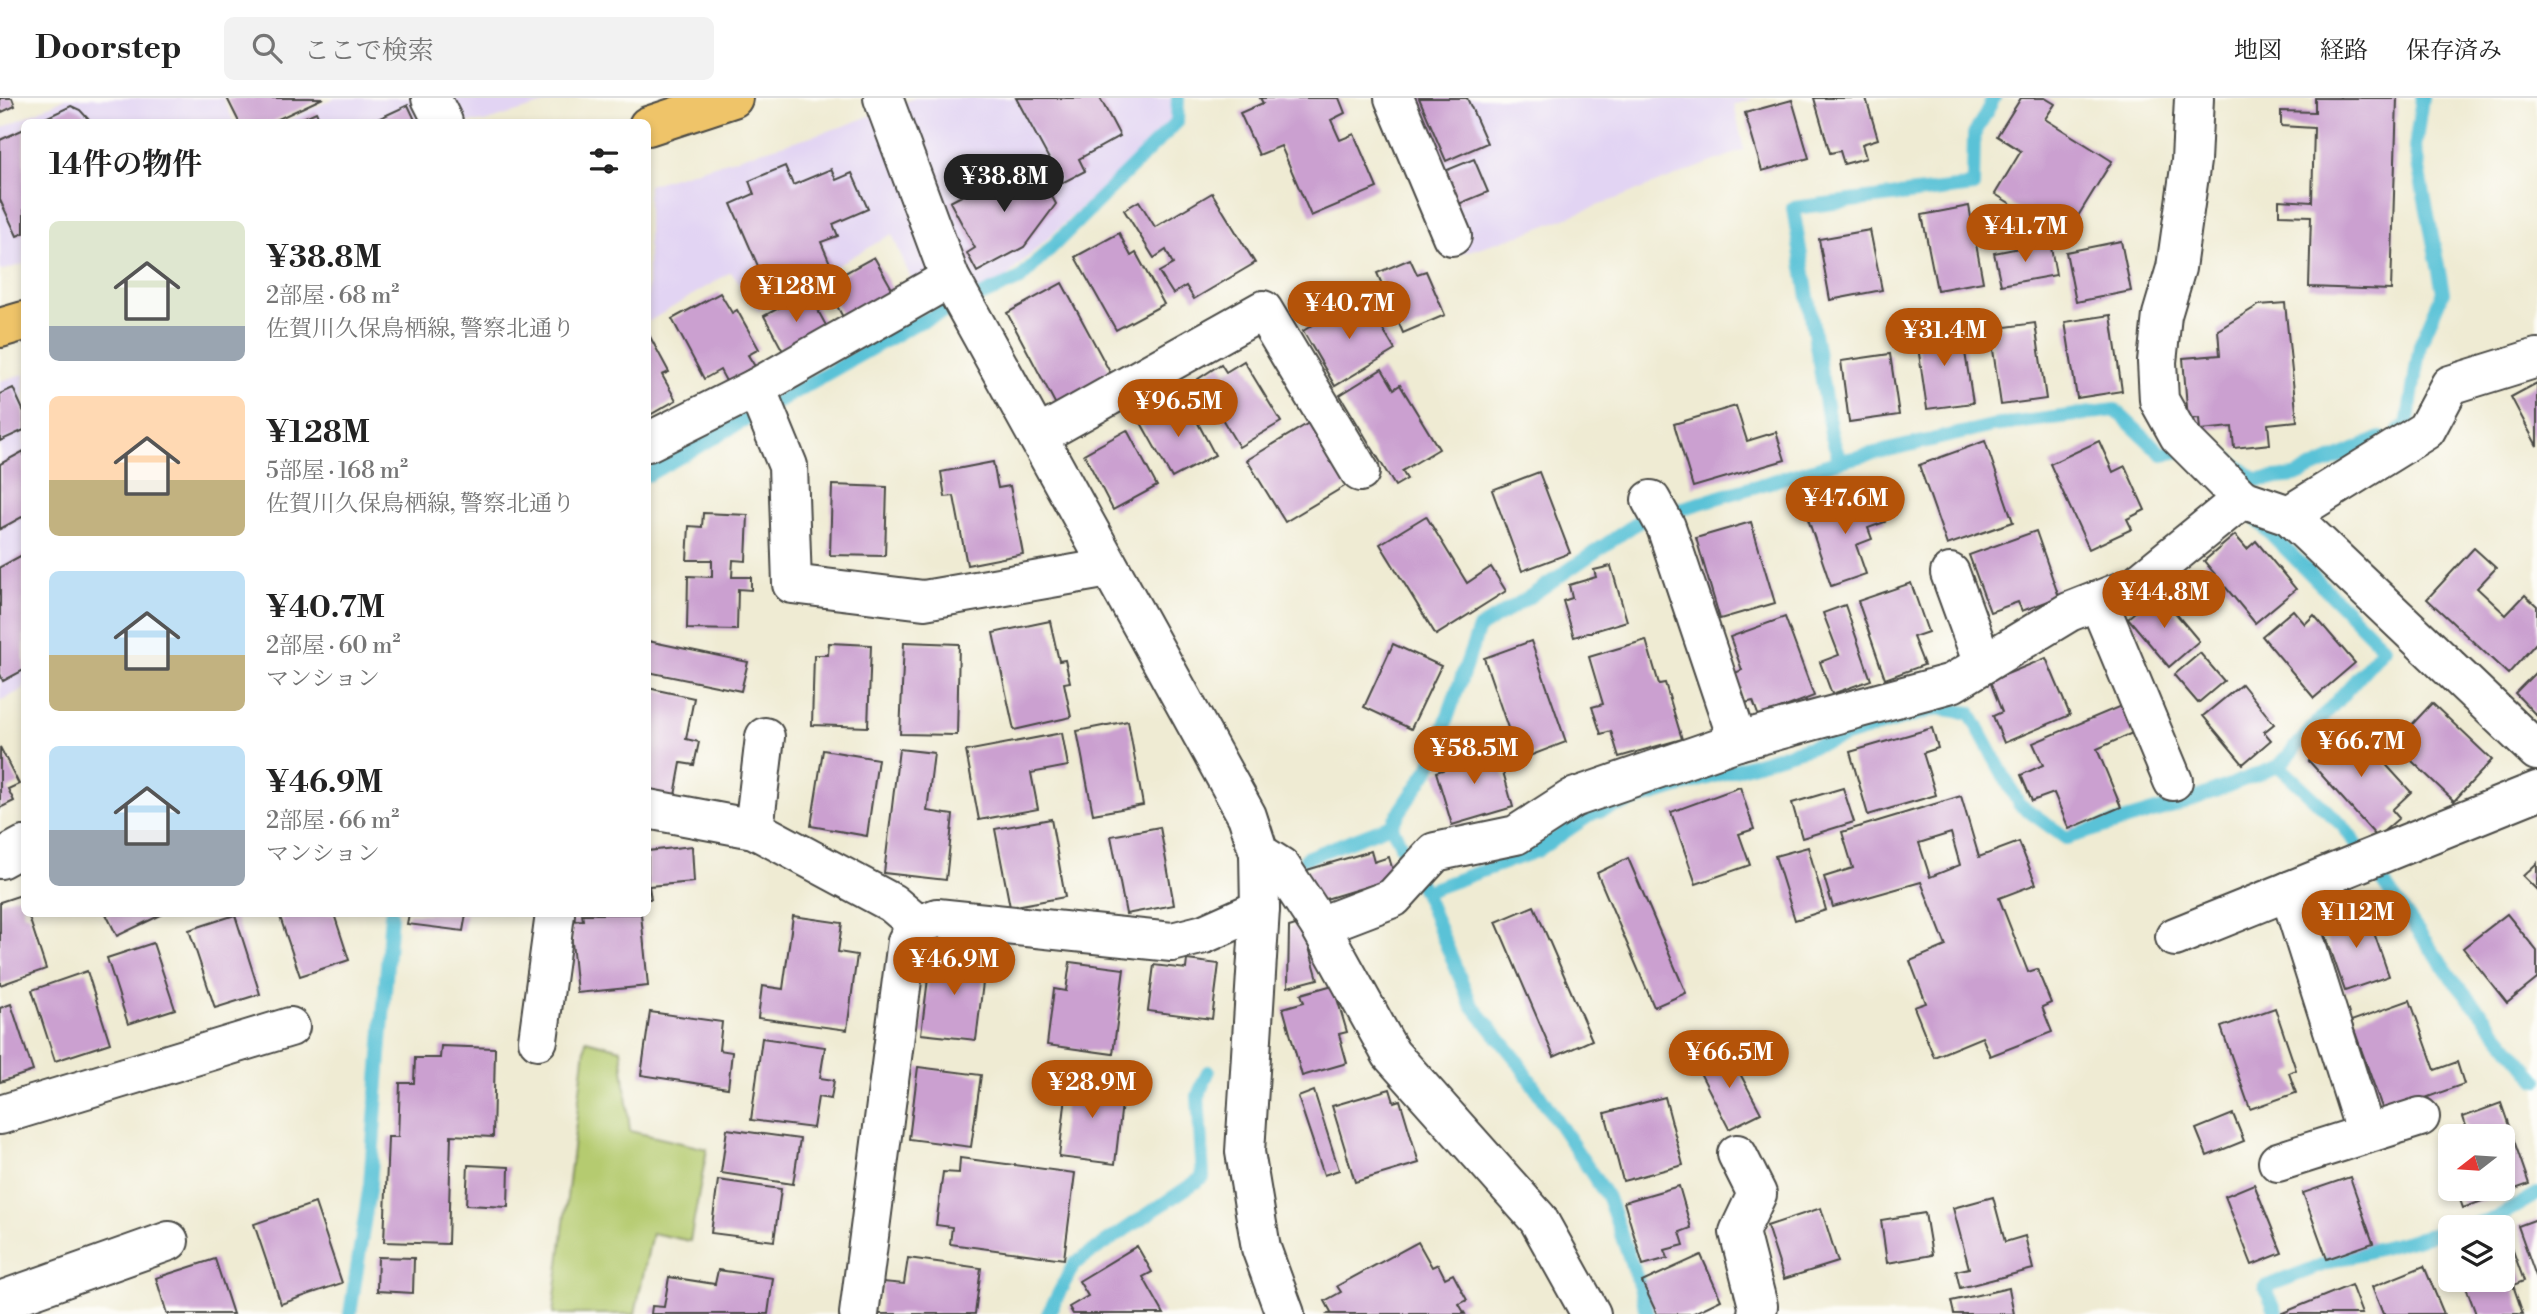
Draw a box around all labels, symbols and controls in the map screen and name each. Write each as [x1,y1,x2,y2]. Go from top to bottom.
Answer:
search box [224,17,714,80]
text: Doorstep [35,28,182,69]
icon: search [248,29,286,67]
text: ここで検索 [304,35,434,67]
text: 地図 [2234,36,2282,66]
text: 経路 [2320,36,2368,66]
text: 保存済み [2406,36,2502,66]
icon: filters [585,142,623,180]
text: 14件の物件 [49,146,202,184]
pin: ¥38.8M [947,155,1061,214]
text: ¥38.8M [960,163,1048,191]
pin: ¥41.7M [1968,204,2082,264]
text: ¥41.7M [1982,213,2068,241]
text: ¥38.8M [266,239,381,277]
icon: home [105,249,189,333]
pin: ¥128M [747,264,845,324]
text: ¥128M [756,273,836,301]
text: 2部屋 · 68 m² [266,282,399,310]
pin: ¥40.7M [1292,282,1406,341]
text: ¥40.7M [1304,290,1394,318]
pin: ¥31.4M [1887,308,2001,368]
text: 佐賀川久保鳥栖線, 警察北通り [266,315,575,343]
text: ¥31.4M [1901,317,1987,345]
pin: ¥96.5M [1121,380,1235,439]
text: ¥96.5M [1134,388,1222,416]
text: ¥128M [266,414,370,452]
icon: home [105,424,189,508]
text: 5部屋 · 168 m² [266,457,408,485]
pin: ¥47.6M [1788,476,1902,536]
text: ¥47.6M [1802,485,1888,513]
text: 佐賀川久保鳥栖線, 警察北通り [266,490,575,518]
pin: ¥44.8M [2107,570,2221,630]
text: ¥44.8M [2118,579,2210,607]
text: ¥40.7M [266,589,385,627]
icon: home [105,599,189,683]
text: 2部屋 · 60 m² [266,632,401,660]
text: マンション [266,665,380,693]
pin: ¥66.7M [2304,720,2418,779]
pin: ¥58.5M [1417,726,1531,786]
text: ¥66.7M [2317,728,2405,756]
text: ¥58.5M [1430,735,1518,763]
text: ¥46.9M [266,764,383,802]
icon: home [105,774,189,858]
text: 2部屋 · 66 m² [266,807,399,835]
text: マンション [266,840,380,868]
pin: ¥112M [2307,890,2405,950]
text: ¥112M [2318,899,2394,927]
pin: ¥46.9M [897,937,1011,997]
text: ¥46.9M [909,946,999,974]
pin: ¥66.5M [1672,1030,1786,1090]
text: ¥66.5M [1685,1039,1773,1067]
pin: ¥28.9M [1035,1060,1149,1120]
text: ¥28.9M [1048,1069,1136,1097]
north arrow [2438,1124,2515,1200]
map controls [2438,1124,2515,1292]
button: layers [2438,1215,2515,1292]

